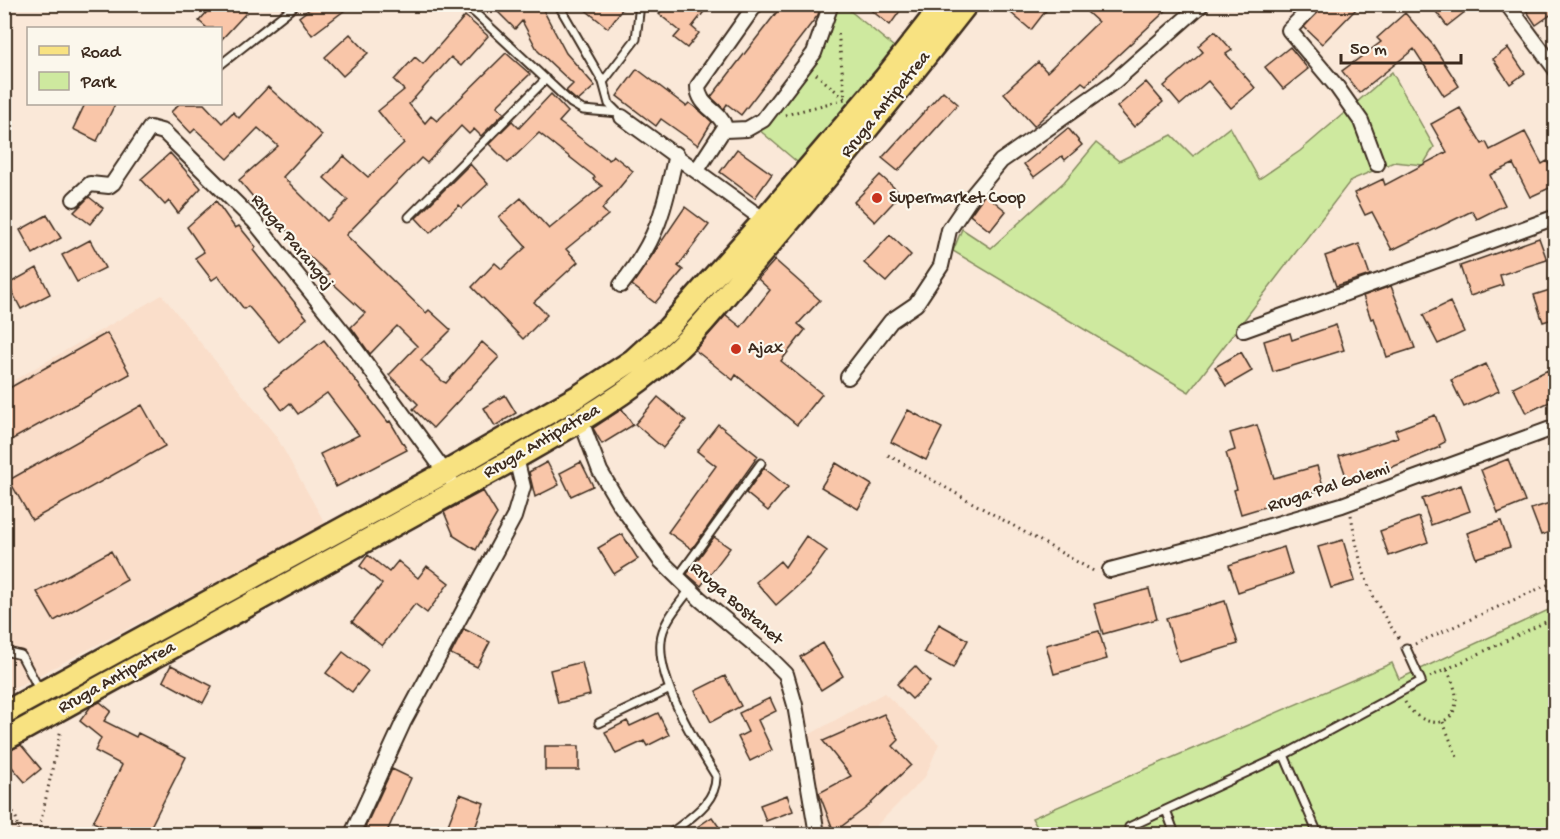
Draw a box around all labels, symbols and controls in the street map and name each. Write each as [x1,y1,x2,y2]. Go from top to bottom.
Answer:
legend [27,27,222,105]
scale bar [1341,27,1461,65]
text: 50 m [1350,40,1387,61]
text: Road [81,43,122,64]
street label: Rruga Antipatrea [837,47,936,163]
text: Park [80,73,117,94]
place label: Supermarket Coop [889,188,1026,209]
street label: Rruga Parangoj [246,190,338,294]
marker: Supermarket Coop [870,191,884,205]
place label: Ajax [748,339,784,360]
marker: Ajax [729,342,743,356]
street label: Rruga Antipatrea [480,400,605,484]
street label: Rruga Pal Golemi [1265,458,1393,518]
street label: Rruga Bostanet [685,558,788,651]
street label: Rruga Antipatrea [55,637,180,719]

